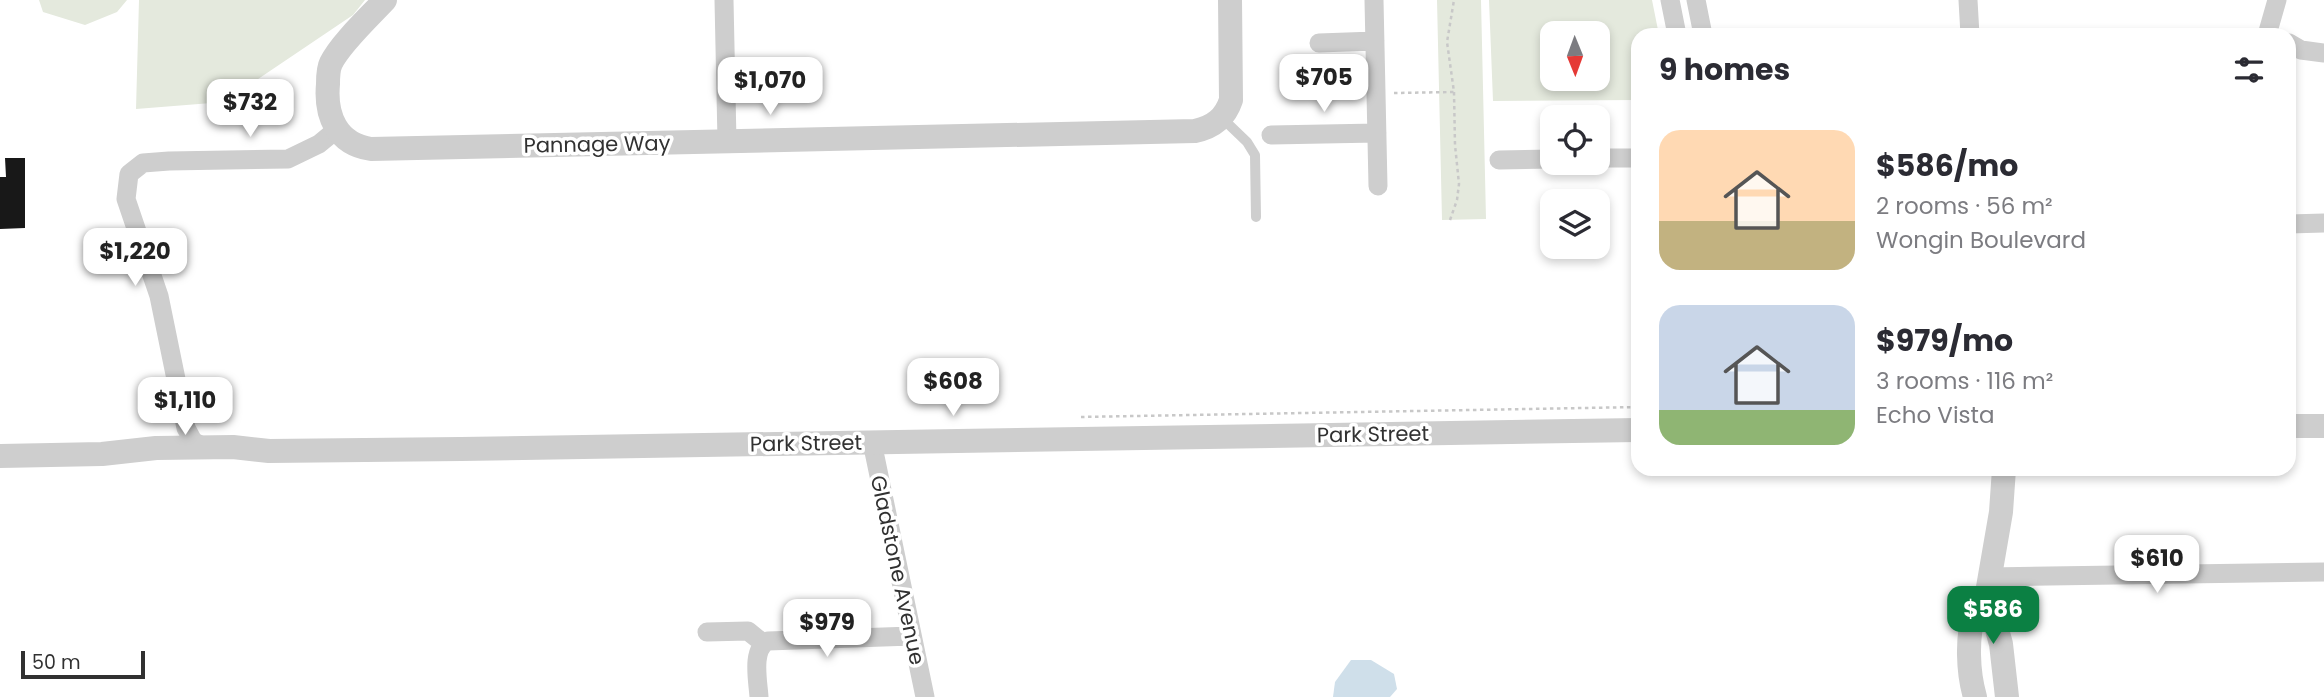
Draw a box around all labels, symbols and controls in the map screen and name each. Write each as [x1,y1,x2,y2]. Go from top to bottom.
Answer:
north arrow [1540,21,1610,91]
map controls [1540,21,1610,259]
text: 9 homes [1659,48,1790,91]
icon: filters [2230,51,2268,89]
pin: $705 [1283,54,1365,114]
pin: $1,070 [713,58,827,117]
text: $705 [1295,61,1353,93]
text: $1,070 [734,64,806,96]
pin: $732 [209,80,291,139]
text: $732 [223,86,277,118]
button: locate [1540,105,1610,175]
street label: Pannage Way [523,128,671,160]
text: $586/mo [1876,144,2018,187]
icon: home [1715,158,1799,242]
button: layers [1540,189,1610,259]
text: 2 rooms · 56 m² [1876,190,2053,222]
text: Wongin Boulevard [1876,224,2086,256]
pin: $1,220 [78,229,192,288]
text: $1,220 [99,235,171,267]
text: $979/mo [1876,319,2013,362]
icon: home [1715,333,1799,417]
pin: $608 [912,358,994,418]
text: $608 [923,365,983,397]
text: 3 rooms · 116 m² [1876,365,2053,397]
pin: $1,110 [128,378,242,437]
text: $1,110 [154,384,216,416]
text: Echo Vista [1876,399,1994,431]
street label: Park Street [1317,419,1429,449]
street label: Park Street [750,428,862,458]
street label: Gladstone Avenue [864,473,932,667]
pin: $610 [2116,536,2198,595]
text: $610 [2130,542,2184,574]
pin: $586 [1952,586,2034,646]
text: $586 [1963,593,2023,625]
pin: $979 [786,600,868,659]
text: $979 [799,606,855,638]
scale bar [21,648,145,680]
text: 50 m [32,649,81,676]

